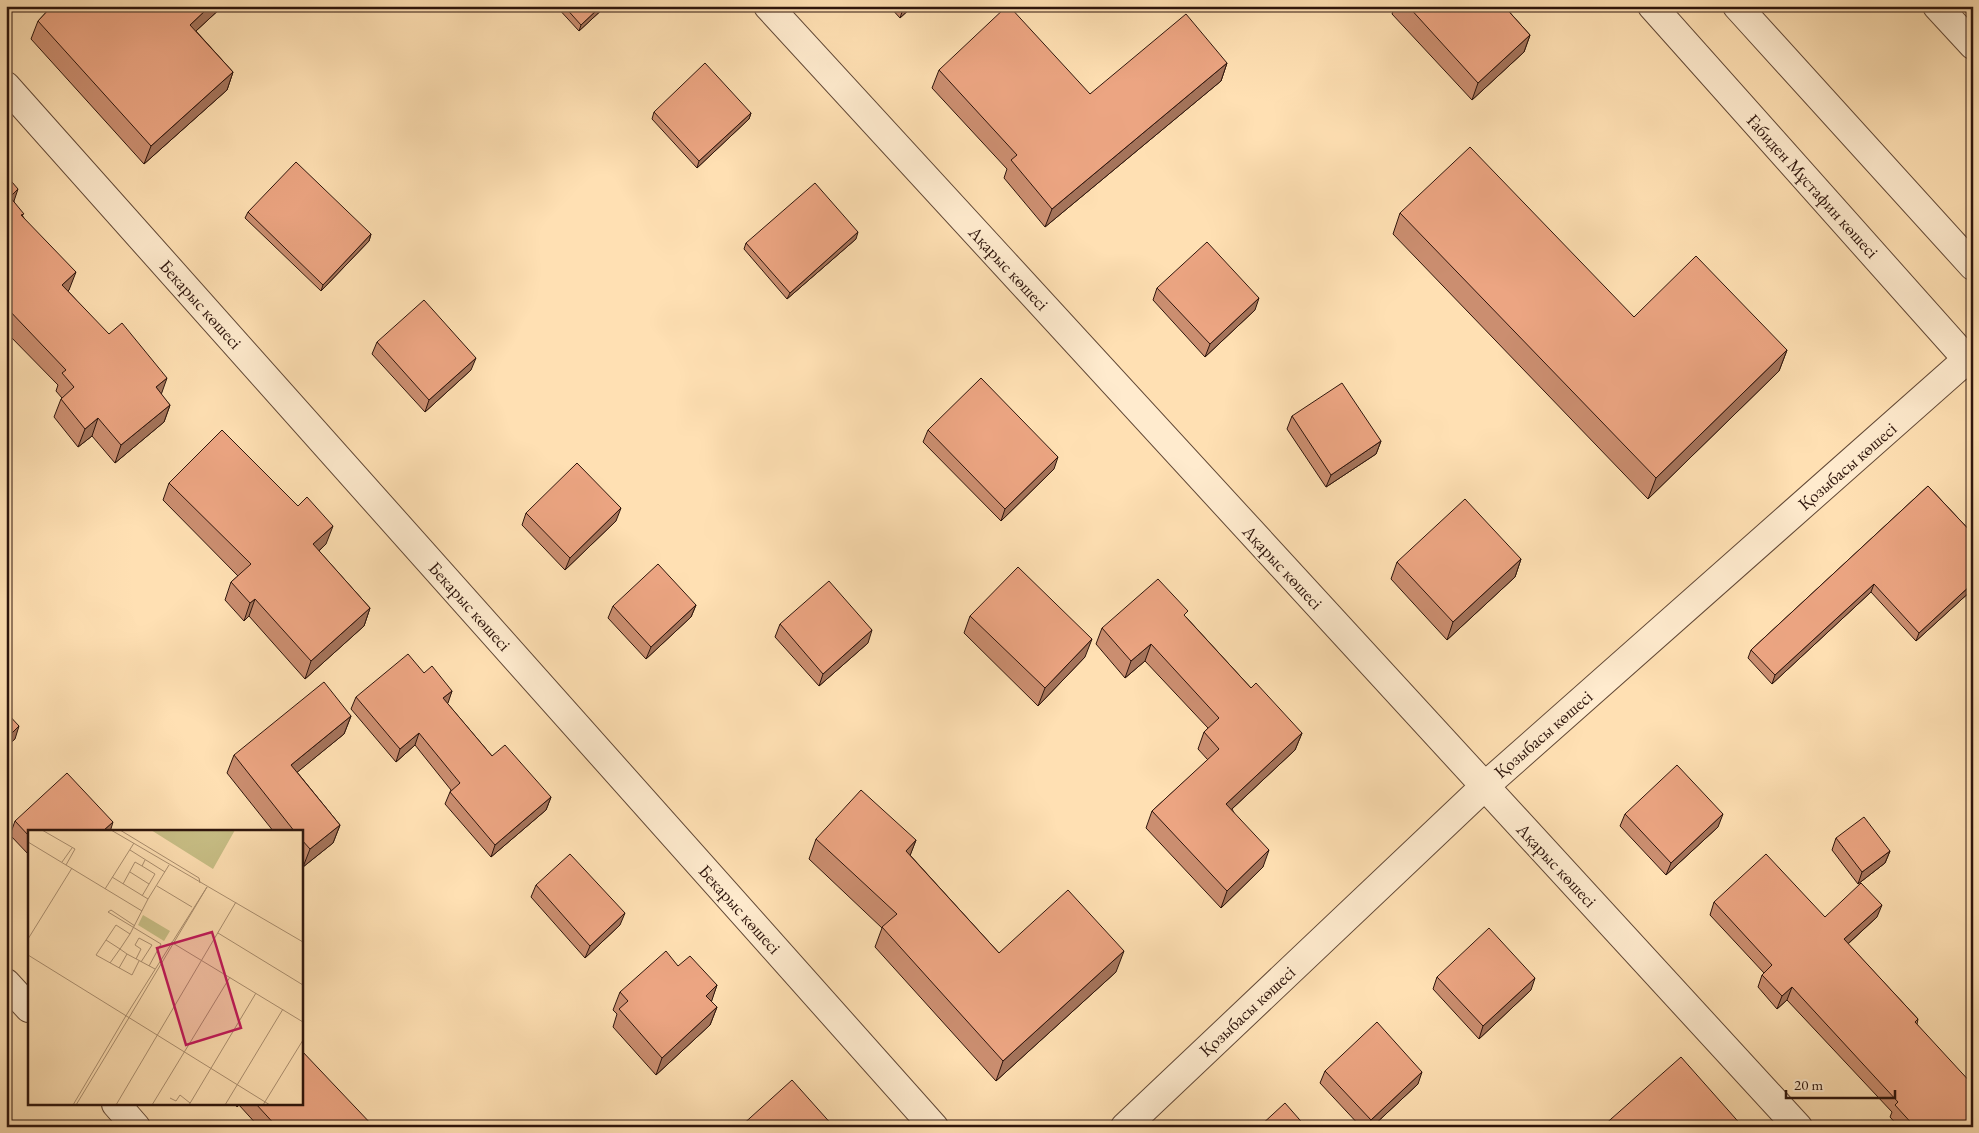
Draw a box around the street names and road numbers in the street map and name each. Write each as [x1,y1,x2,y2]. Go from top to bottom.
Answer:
street label: Ғабиден Мұстафин көшесі [1742,109,1884,263]
street label: Ақарыс көшесі [963,220,1054,316]
street label: Бекарыс көшесі [155,254,248,354]
street label: Қозыбасы көшесі [1793,417,1901,515]
street label: Ақарыс көшесі [1237,519,1328,615]
street label: Бекарыс көшесі [424,556,517,656]
street label: Қозыбасы көшесі [1489,685,1597,783]
street label: Ақарыс көшесі [1511,817,1602,913]
street label: Бекарыс көшесі [694,859,787,959]
street label: Қозыбасы көшесі [1194,960,1300,1061]

